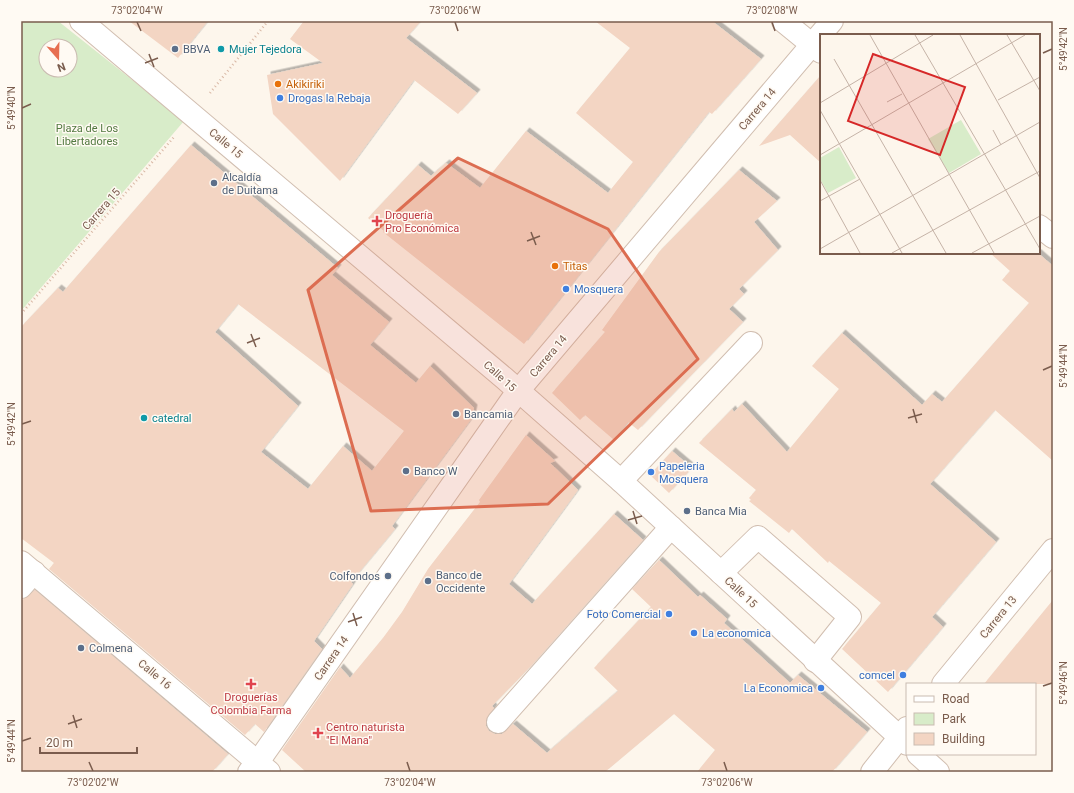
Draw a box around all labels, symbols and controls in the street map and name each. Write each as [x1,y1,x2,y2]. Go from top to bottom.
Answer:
text: 73°02'04"W [111,5,163,16]
text: 73°02'06"W [429,5,481,16]
text: 73°02'08"W [746,5,798,16]
text: 5°49'42"N [1058,27,1069,71]
inset map [820,34,1040,254]
north arrow [38,38,78,78]
place label: BBVA [183,43,211,56]
place label: Mujer Tejedora [229,43,302,56]
marker: BBVA [170,44,180,54]
marker: Mujer Tejedora [216,44,226,54]
text: N [55,59,67,74]
place label: Akikiriki [286,78,324,91]
marker: Akikiriki [273,79,283,89]
text: 5°49'40"N [6,86,17,130]
street label: Carrera 14 [736,86,779,133]
place label: Drogas la Rebaja [288,92,370,105]
marker: Drogas la Rebaja [275,93,285,103]
park label: Plaza de Los Libertadores [56,122,119,148]
street label: Calle 15 [206,126,245,161]
place label: Alcaldía de Duitama [222,171,278,197]
marker: Alcaldía de Duitama [209,178,219,188]
street label: Carrera 15 [80,186,123,233]
place label: Droguería Pro Económica [385,209,459,235]
marker: Droguería Pro Económica [372,216,382,226]
place label: Titas [563,260,588,273]
marker: Titas [550,261,560,271]
place label: Mosquera [574,283,623,296]
marker: Mosquera [561,284,571,294]
street label: Carrera 14 [527,333,570,380]
text: 5°49'44"N [1058,344,1069,388]
street label: Calle 15 [481,358,519,394]
text: 5°49'42"N [6,402,17,446]
place label: Bancamia [464,408,513,421]
marker: Bancamia [451,409,461,419]
place label: catedral [152,412,192,425]
marker: catedral [139,413,149,423]
place label: Papeleria Mosquera [659,460,708,486]
place label: Banco W [414,465,458,478]
marker: Banco W [401,466,411,476]
marker: Papeleria Mosquera [646,467,656,477]
place label: Banca Mia [695,505,747,518]
marker: Banca Mia [682,506,692,516]
place label: Banco de Occidente [436,569,485,595]
place label: Colfondos [330,570,380,583]
marker: Colfondos [383,571,393,581]
street label: Calle 15 [722,574,760,611]
marker: Banco de Occidente [423,576,433,586]
street label: Carrera 13 [977,593,1019,641]
place label: Foto Comercial [587,608,661,621]
marker: Foto Comercial [664,609,674,619]
place label: La economica [702,627,771,640]
marker: La economica [689,628,699,638]
street label: Carrera 14 [311,634,351,683]
place label: Colmena [89,642,133,655]
marker: Colmena [76,643,86,653]
street label: Calle 16 [135,657,174,692]
text: 5°49'46"N [1058,661,1069,705]
place label: comcel [859,669,895,682]
marker: comcel [898,670,908,680]
marker: Droguerías Colombia Farma [246,679,256,689]
place label: La Economica [744,682,813,695]
marker: La Economica [816,683,826,693]
legend [906,683,1036,755]
place label: Droguerías Colombia Farma [211,691,291,717]
text: Road [942,692,970,706]
text: Park [942,712,967,726]
text: 5°49'44"N [6,719,17,763]
place label: Centro naturista "El Mana" [326,721,405,747]
marker: Centro naturista "El Mana" [313,728,323,738]
scale bar [40,729,137,755]
text: Building [942,732,985,746]
text: 20 m [46,736,73,750]
text: 73°02'02"W [67,777,119,788]
text: 73°02'04"W [384,777,436,788]
text: 73°02'06"W [701,777,753,788]

